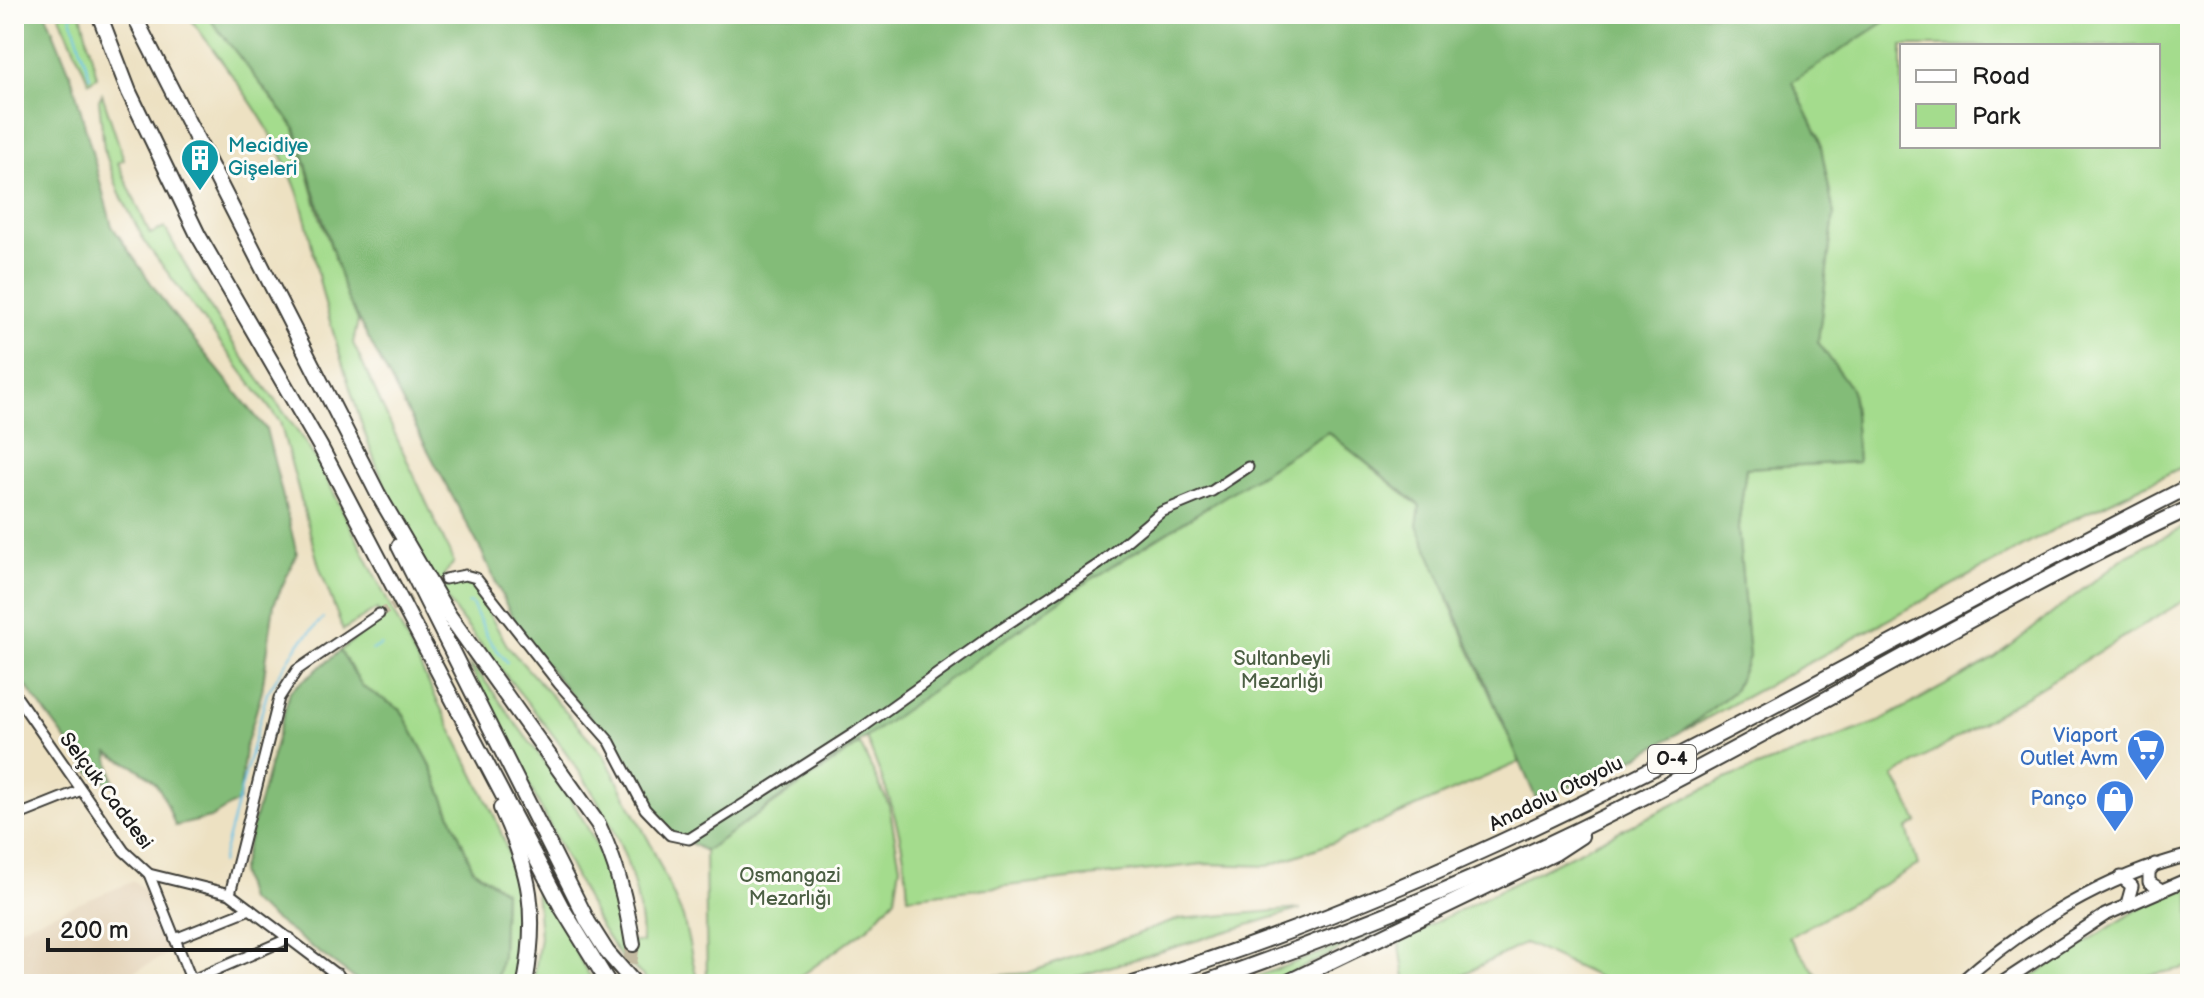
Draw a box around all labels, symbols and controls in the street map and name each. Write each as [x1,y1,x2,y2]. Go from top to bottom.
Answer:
legend [1900,44,2160,148]
text: Road [1972,62,2030,91]
text: Park [1972,102,2020,131]
place label: Mecidiye Gişeleri [228,134,308,181]
building icon: Mecidiye Gişeleri [179,137,221,192]
park label: Sultanbeyli Mezarlığı [1233,647,1331,694]
place label: Viaport Outlet Avm [2020,724,2118,771]
supermarket icon: Viaport Outlet Avm [2125,727,2167,782]
street label: Selçuk Caddesi [54,728,158,854]
road number: O-4 [1648,745,1696,773]
street label: Anadolu Otoyolu [1485,751,1627,837]
shop icon: Panço [2094,778,2136,833]
place label: Panço [2031,787,2087,811]
park label: Osmangazi Mezarlığı [739,864,841,911]
scale bar [48,902,286,952]
text: 200 m [60,916,129,945]

